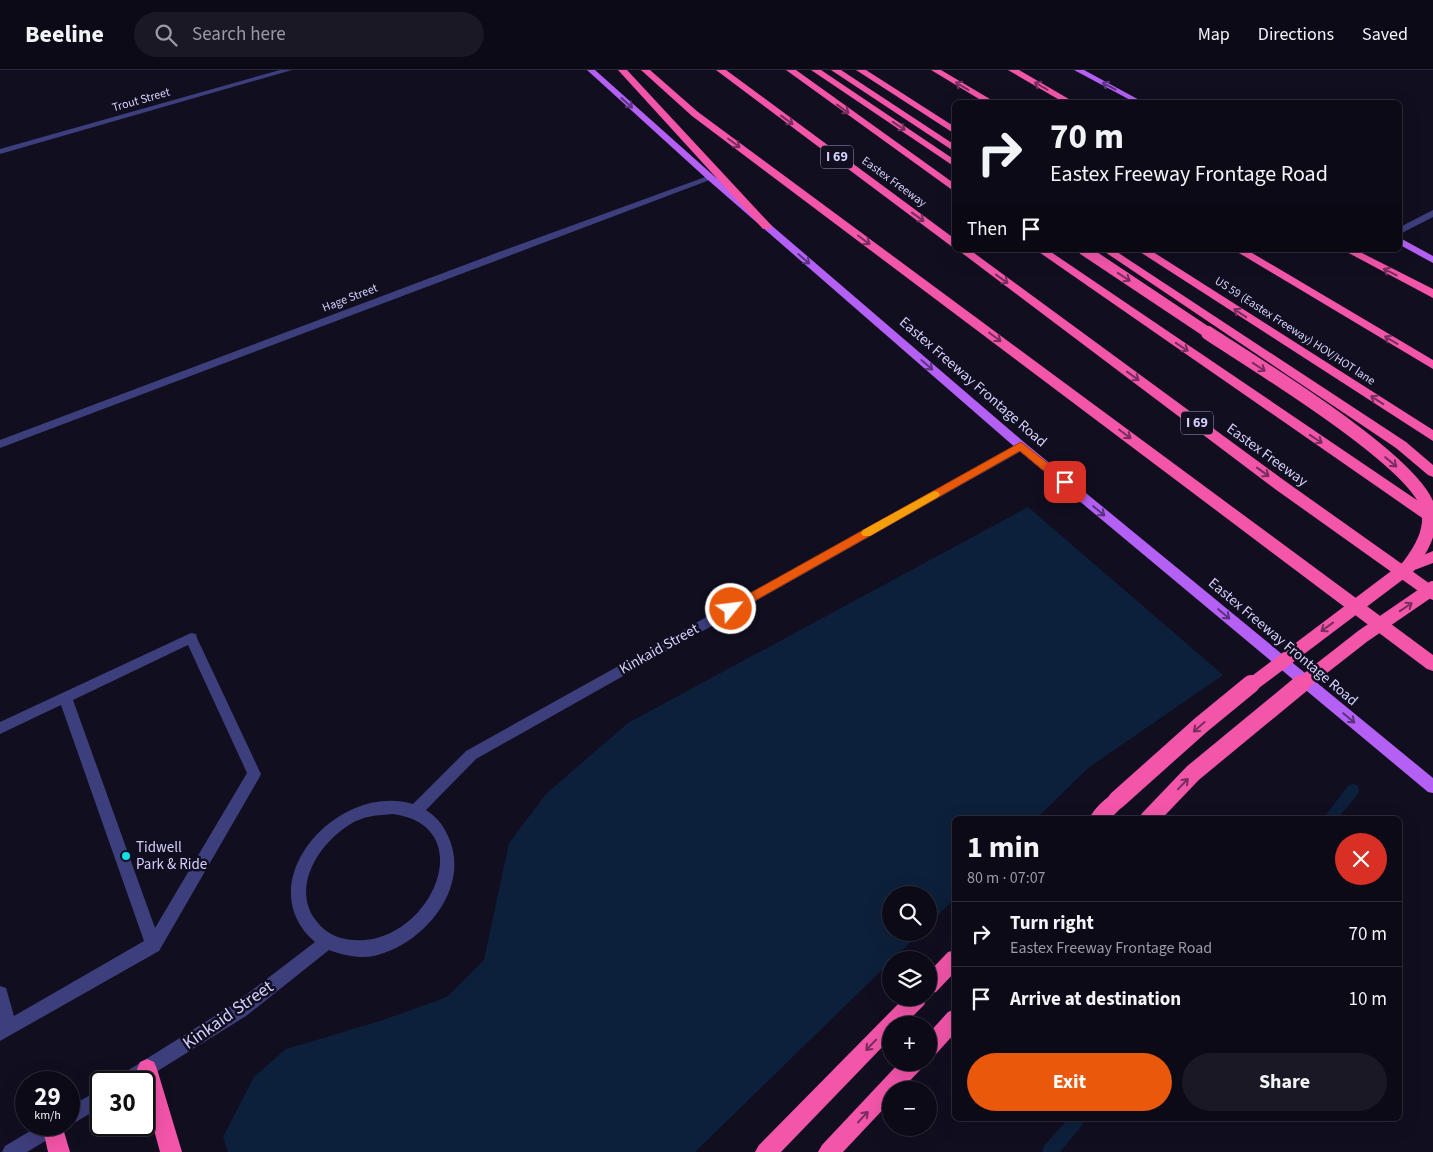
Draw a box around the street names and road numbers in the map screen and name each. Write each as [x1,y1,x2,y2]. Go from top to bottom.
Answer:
street label: Trout Street [110,84,172,116]
road number: I 69 [821,145,853,168]
street label: Eastex Freeway [858,153,930,212]
street label: US 59 (Eastex Freeway) HOV/HOT lane [1211,273,1379,389]
street label: Hage Street [320,280,380,316]
street label: Eastex Freeway Frontage Road [895,312,1051,452]
road number: I 69 [1181,412,1213,434]
street label: Eastex Freeway [1222,418,1312,492]
street label: Eastex Freeway Frontage Road [1204,573,1362,711]
street label: Kinkaid Street [615,618,703,680]
street label: Kinkaid Street [178,974,278,1056]

